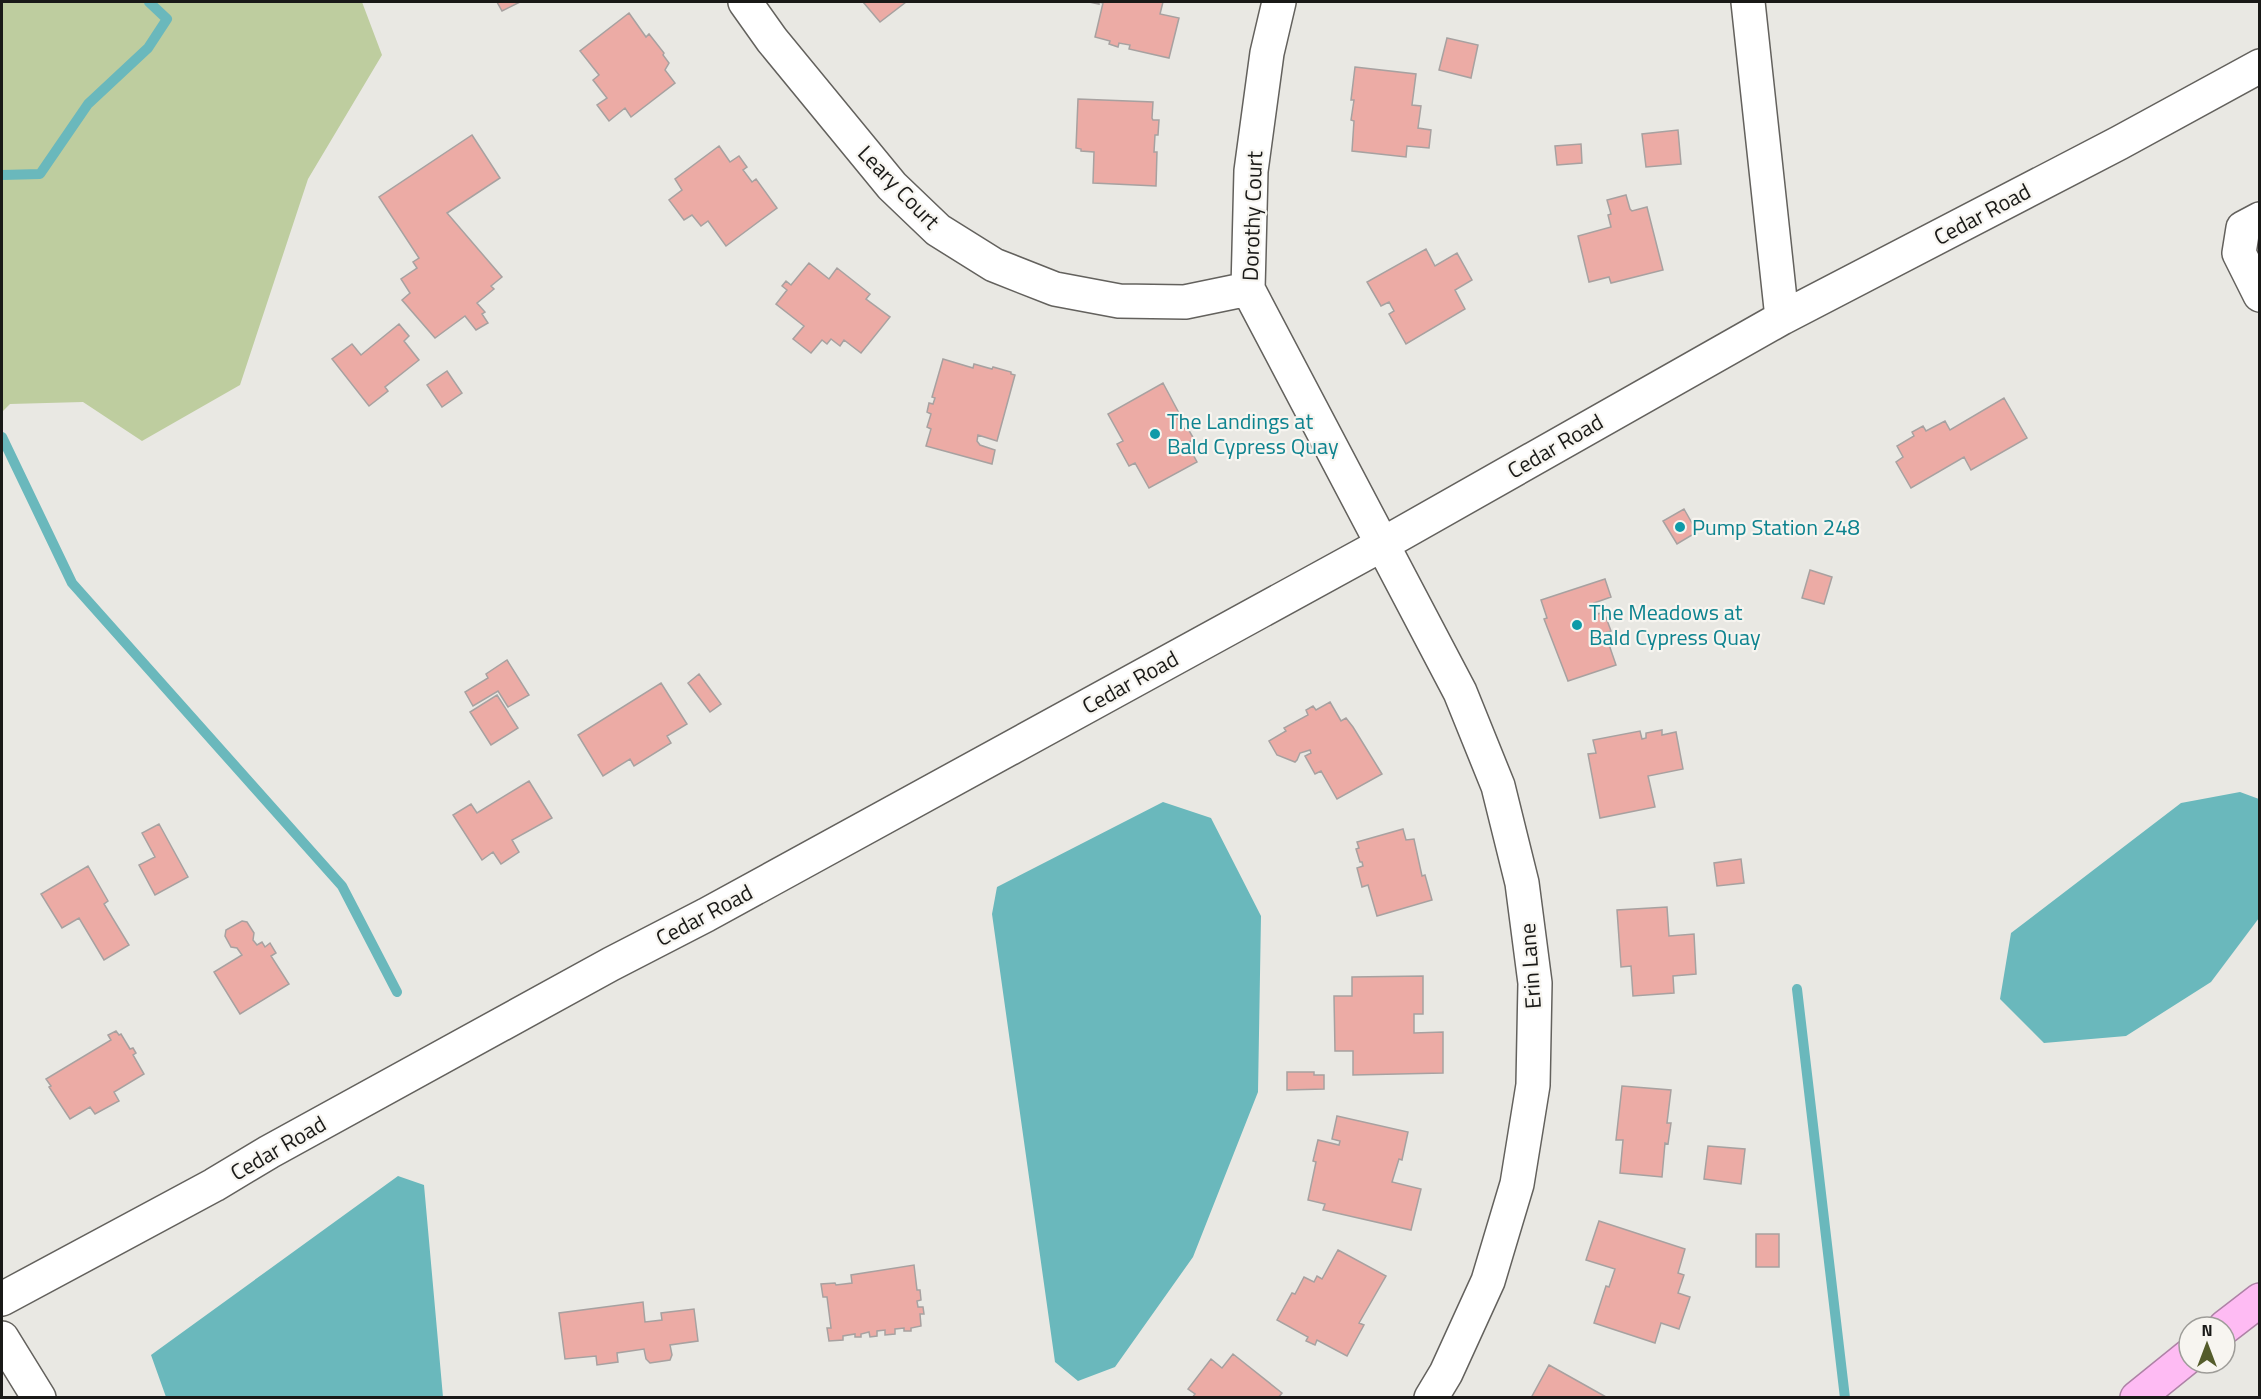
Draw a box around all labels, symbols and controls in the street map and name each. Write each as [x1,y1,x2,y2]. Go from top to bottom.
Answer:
street label: Leary Court [850,137,948,237]
street label: Dorothy Court [1233,150,1271,282]
street label: Cedar Road [1927,174,2037,254]
place label: The Landings at Bald Cypress Quay [1167,404,1339,463]
street label: Cedar Road [1501,405,1609,487]
marker: The Landings at Bald Cypress Quay [1148,427,1162,441]
place label: Pump Station 248 [1692,510,1860,544]
marker: Pump Station 248 [1673,520,1687,534]
place label: The Meadows at Bald Cypress Quay [1589,595,1761,654]
marker: The Meadows at Bald Cypress Quay [1570,618,1584,632]
street label: Cedar Road [1076,642,1184,722]
street label: Cedar Road [649,875,759,955]
street label: Erin Lane [1510,922,1550,1010]
street label: Cedar Road [224,1107,332,1189]
north arrow [2177,1315,2237,1375]
text: N [2201,1318,2213,1342]

